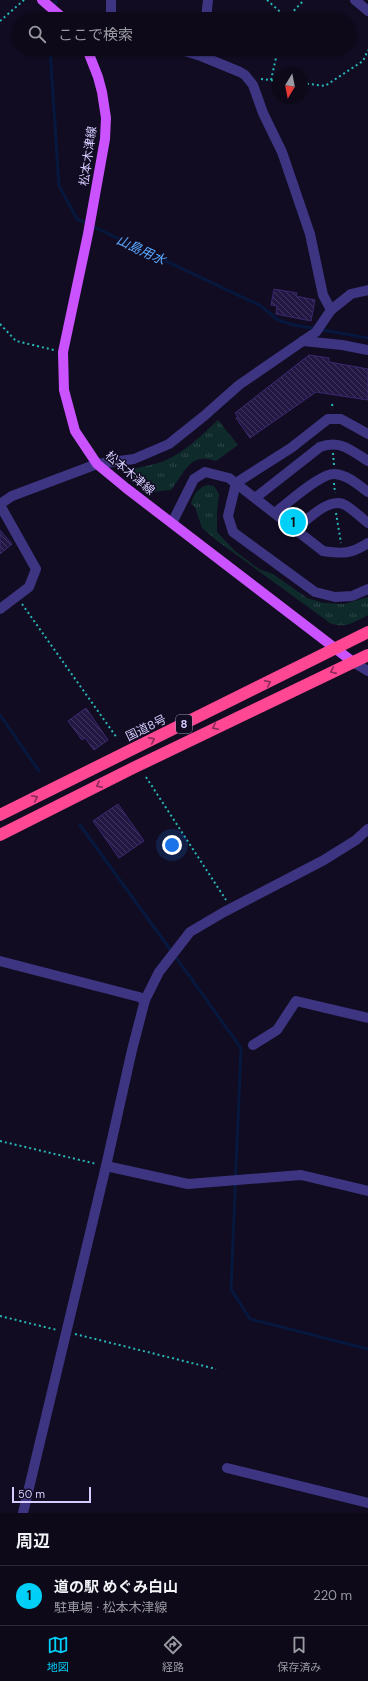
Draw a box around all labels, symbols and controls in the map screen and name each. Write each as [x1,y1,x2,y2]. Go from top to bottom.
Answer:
search box [12,12,356,56]
icon: search [26,23,48,45]
text: ここで検索 [58,25,133,45]
north arrow [272,68,308,104]
street label: 松本木津線 [76,125,100,187]
water label: 山島用水 [114,231,170,270]
street label: 松本木津線 [102,448,158,498]
pin: 1 [280,507,306,537]
one-way arrow [329,666,337,674]
one-way arrow [264,680,271,688]
street label: 国道8号 [123,711,169,745]
road number: 8 [176,715,192,733]
one-way arrow [212,723,220,730]
one-way arrow [147,738,155,745]
one-way arrow [96,780,103,788]
one-way arrow [31,795,38,803]
your location [162,835,182,855]
scale bar [12,1485,91,1504]
text: 50 m [18,1487,45,1501]
text: 周辺 [16,1530,50,1552]
text: 道の駅 めぐみ白山 [54,1577,178,1597]
text: 1 [27,1587,31,1604]
text: 220 m [313,1587,352,1604]
text: 駐車場 · 松本木津線 [54,1599,168,1616]
tab: 地図 [47,1634,69,1674]
tab: 経路 [162,1634,184,1674]
tab: 保存済み [277,1634,321,1674]

